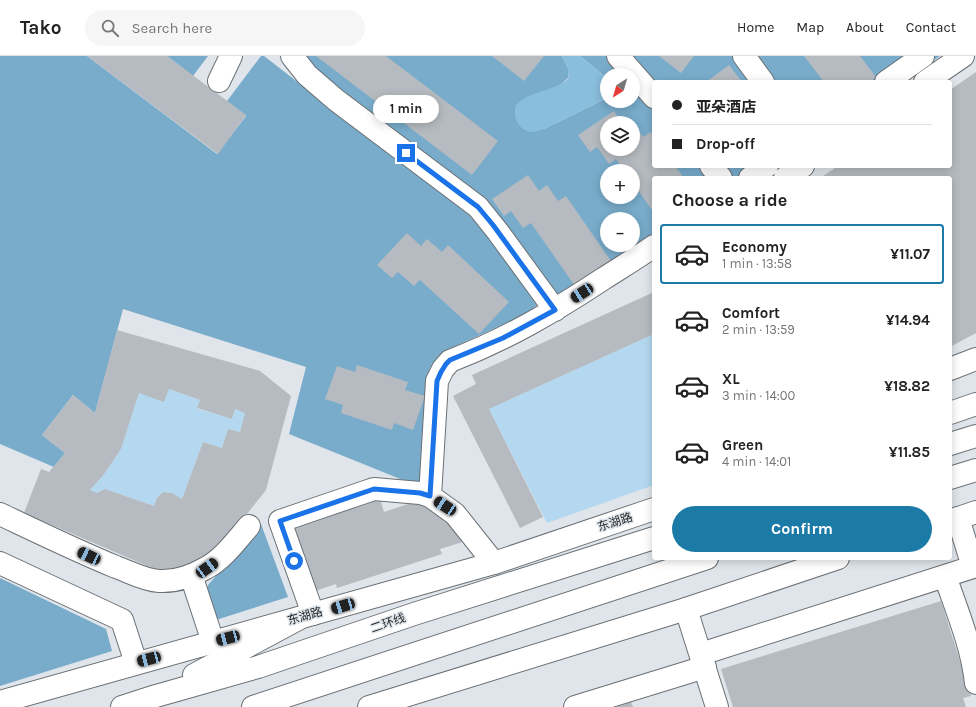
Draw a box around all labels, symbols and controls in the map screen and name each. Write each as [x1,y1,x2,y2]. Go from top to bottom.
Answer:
search box [85,10,365,46]
text: Tako [20,17,61,39]
icon: search [99,17,121,39]
text: Search here [131,19,212,37]
text: Home [737,19,774,36]
text: Map [796,19,824,36]
text: About [846,19,884,36]
text: Contact [906,19,956,36]
north arrow [600,68,640,108]
map controls [600,68,640,252]
callout: 1 min [373,95,439,123]
text: 亚朵酒店 [696,98,756,116]
text: 1 min [390,101,422,116]
button: layers [600,116,640,156]
text: Drop-off [696,135,755,153]
route end [397,144,415,162]
button: + [600,164,640,204]
text: Choose a ride [672,189,787,211]
button: − [600,212,640,252]
icon: car [674,236,710,272]
text: Economy [722,238,787,256]
text: ¥11.07 [890,245,930,263]
text: 1 min · 13:58 [722,256,792,271]
car [569,281,595,305]
icon: car [674,302,710,338]
text: Comfort [722,304,780,322]
text: ¥14.94 [886,311,930,329]
text: 2 min · 13:59 [722,322,795,337]
icon: car [674,368,710,404]
text: XL [722,370,740,388]
text: ¥18.82 [884,377,930,395]
text: 3 min · 14:00 [722,388,795,403]
icon: car [674,434,710,470]
text: Green [722,436,763,454]
text: ¥11.85 [889,443,930,461]
text: 4 min · 14:01 [722,454,791,469]
car [432,494,458,518]
button: Confirm [672,506,932,552]
street label: 东湖路 [596,510,634,534]
car [76,545,102,567]
route start [285,552,303,570]
car [194,556,220,580]
car [330,597,356,615]
street label: 东湖路 [286,604,324,628]
street label: 二环线 [369,611,407,635]
car [215,629,241,647]
car [136,650,162,668]

